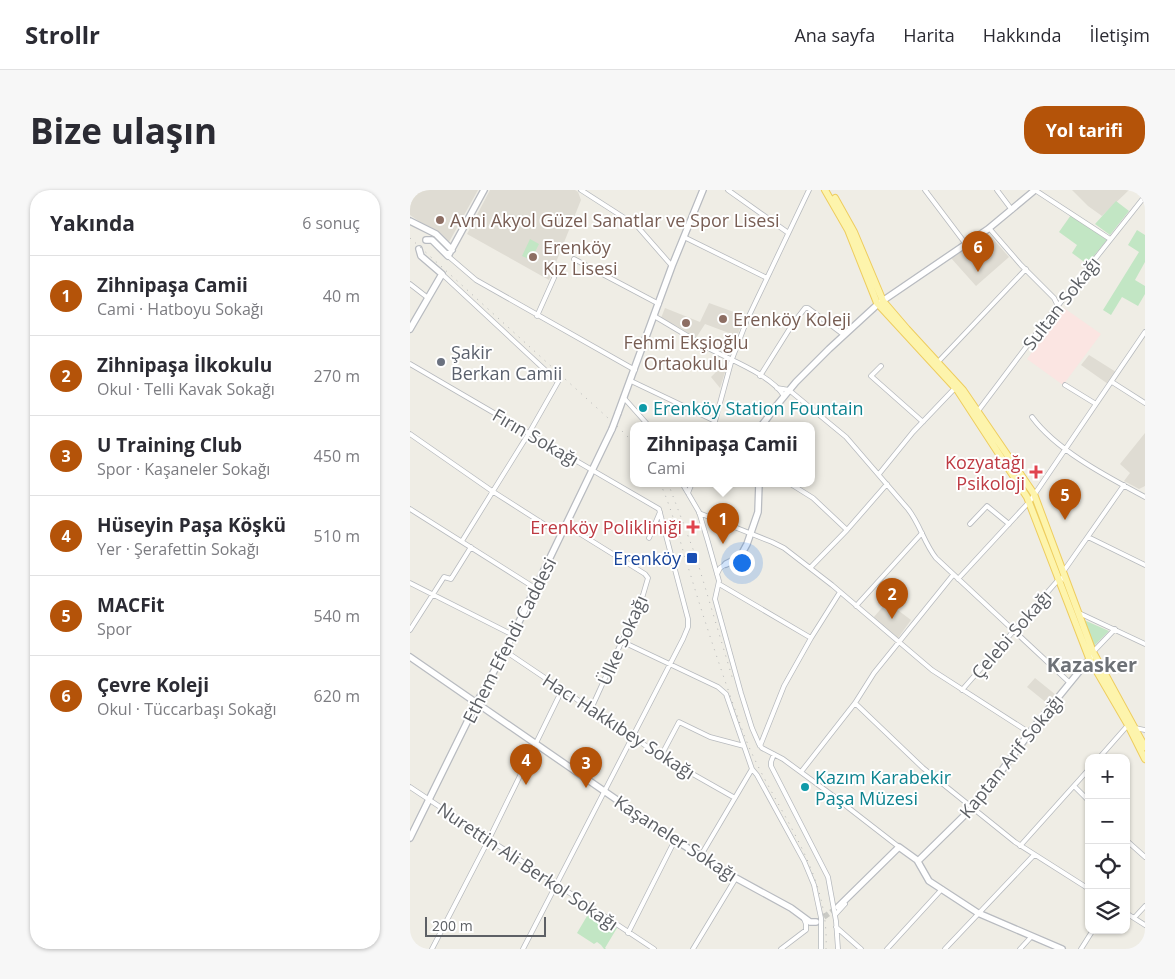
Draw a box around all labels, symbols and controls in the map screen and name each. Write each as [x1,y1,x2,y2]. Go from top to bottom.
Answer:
text: Strollr [25,18,100,51]
text: Ana sayfa [794,23,875,47]
text: Harita [903,23,955,47]
text: Hakkında [983,23,1062,47]
text: İletişim [1090,23,1150,47]
button: Yol tarifi [1024,106,1145,154]
text: Bize ulaşın [30,107,217,154]
place label: Avni Akyol Güzel Sanatlar ve Spor Lisesi [450,208,780,232]
text: Yakında [50,209,135,237]
text: 6 sonuç [302,212,360,234]
marker: Avni Akyol Güzel Sanatlar ve Spor Lisesi [434,214,446,226]
pin: 6 [962,231,994,272]
place label: Erenköy Kız Lisesi [543,235,617,280]
marker: Erenköy Kız Lisesi [527,251,539,263]
street label: Sultan Sokağı [1017,251,1105,355]
text: Zihnipaşa Camii [97,272,248,298]
text: 1 [61,285,71,307]
text: 40 m [323,285,360,307]
text: Cami · Hatboyu Sokağı [97,298,264,320]
place label: Erenköy Koleji [733,307,851,331]
marker: Erenköy Koleji [717,313,729,325]
marker: Fehmi Ekşioğlu Ortaokulu [680,317,692,329]
place label: Fehmi Ekşioğlu Ortaokulu [623,330,749,375]
place label: Şakir Berkan Camii [451,340,562,385]
text: Zihnipaşa İlkokulu [97,352,272,378]
marker: Şakir Berkan Camii [435,356,447,368]
text: 2 [61,365,71,387]
text: 270 m [314,365,360,387]
text: Okul · Telli Kavak Sokağı [97,378,275,400]
place label: Erenköy Station Fountain [653,396,863,420]
marker: Erenköy Station Fountain [637,402,649,414]
street label: Fırın Sokağı [488,403,584,471]
popup [630,422,815,487]
text: Zihnipaşa Camii [647,431,798,457]
text: U Training Club [97,432,242,458]
text: 3 [61,445,71,467]
text: 450 m [314,445,360,467]
place label: Kozyatağı Psikoloji [945,450,1025,495]
text: Cami [647,457,685,479]
text: Spor · Kaşaneler Sokağı [97,458,270,480]
marker: Kozyatağı Psikoloji [1029,465,1043,479]
pin: 5 [1049,479,1081,520]
pin: 1 [707,503,739,544]
text: Hüseyin Paşa Köşkü [97,512,286,538]
place label: Erenköy Polikliniği [530,515,682,539]
marker: Erenköy Polikliniği [686,520,700,534]
text: 4 [61,525,71,547]
text: 510 m [314,525,360,547]
text: Yer · Şerafettin Sokağı [97,538,259,560]
place label: Erenköy [613,546,682,570]
your location [729,550,755,576]
marker: Erenköy [685,551,699,565]
street label: Ethem Efendi Caddesi [457,553,561,727]
pin: 2 [876,578,908,619]
street label: Çelebi Sokağı [966,584,1056,684]
street label: Ülke Sokağı [591,591,653,689]
text: MACFit [97,592,165,618]
text: 5 [61,605,71,627]
text: 540 m [314,605,360,627]
text: Spor [97,618,132,640]
district label: Kazasker [1047,651,1137,678]
street label: Hacı Hakkıbey Sokağı [538,668,700,784]
text: Çevre Koleji [97,672,209,698]
text: 6 [61,685,71,707]
text: 620 m [314,685,360,707]
street label: Kaptan Arif Sokağı [954,689,1068,823]
text: Okul · Tüccarbaşı Sokağı [97,698,277,720]
pin: 4 [510,744,542,785]
pin: 3 [570,747,602,788]
map controls [1085,754,1130,934]
button: + [1085,754,1130,799]
place label: Kazım Karabekir Paşa Müzesi [815,765,952,810]
marker: Kazım Karabekir Paşa Müzesi [799,781,811,793]
street label: Kaşaneler Sokağı [610,789,742,887]
street label: Nurettin Ali Berkol Sokağı [433,796,623,936]
button: − [1085,799,1130,844]
button: locate [1085,844,1130,889]
button: layers [1085,889,1130,934]
scale bar [425,914,546,937]
text: 200 m [432,916,473,935]

